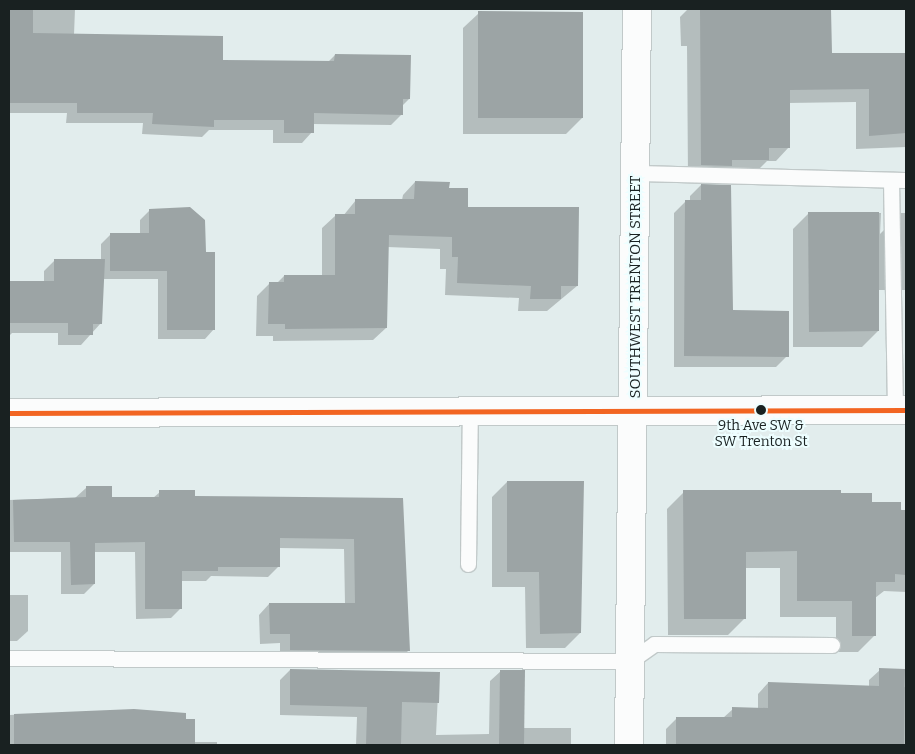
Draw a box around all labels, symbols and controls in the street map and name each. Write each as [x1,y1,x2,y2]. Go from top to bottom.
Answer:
street label: SOUTHWEST TRENTON STREET [627,175,645,399]
marker: 9th Ave SW & SW Trenton St [756,405,766,415]
place label: 9th Ave SW & SW Trenton St [715,418,807,451]

